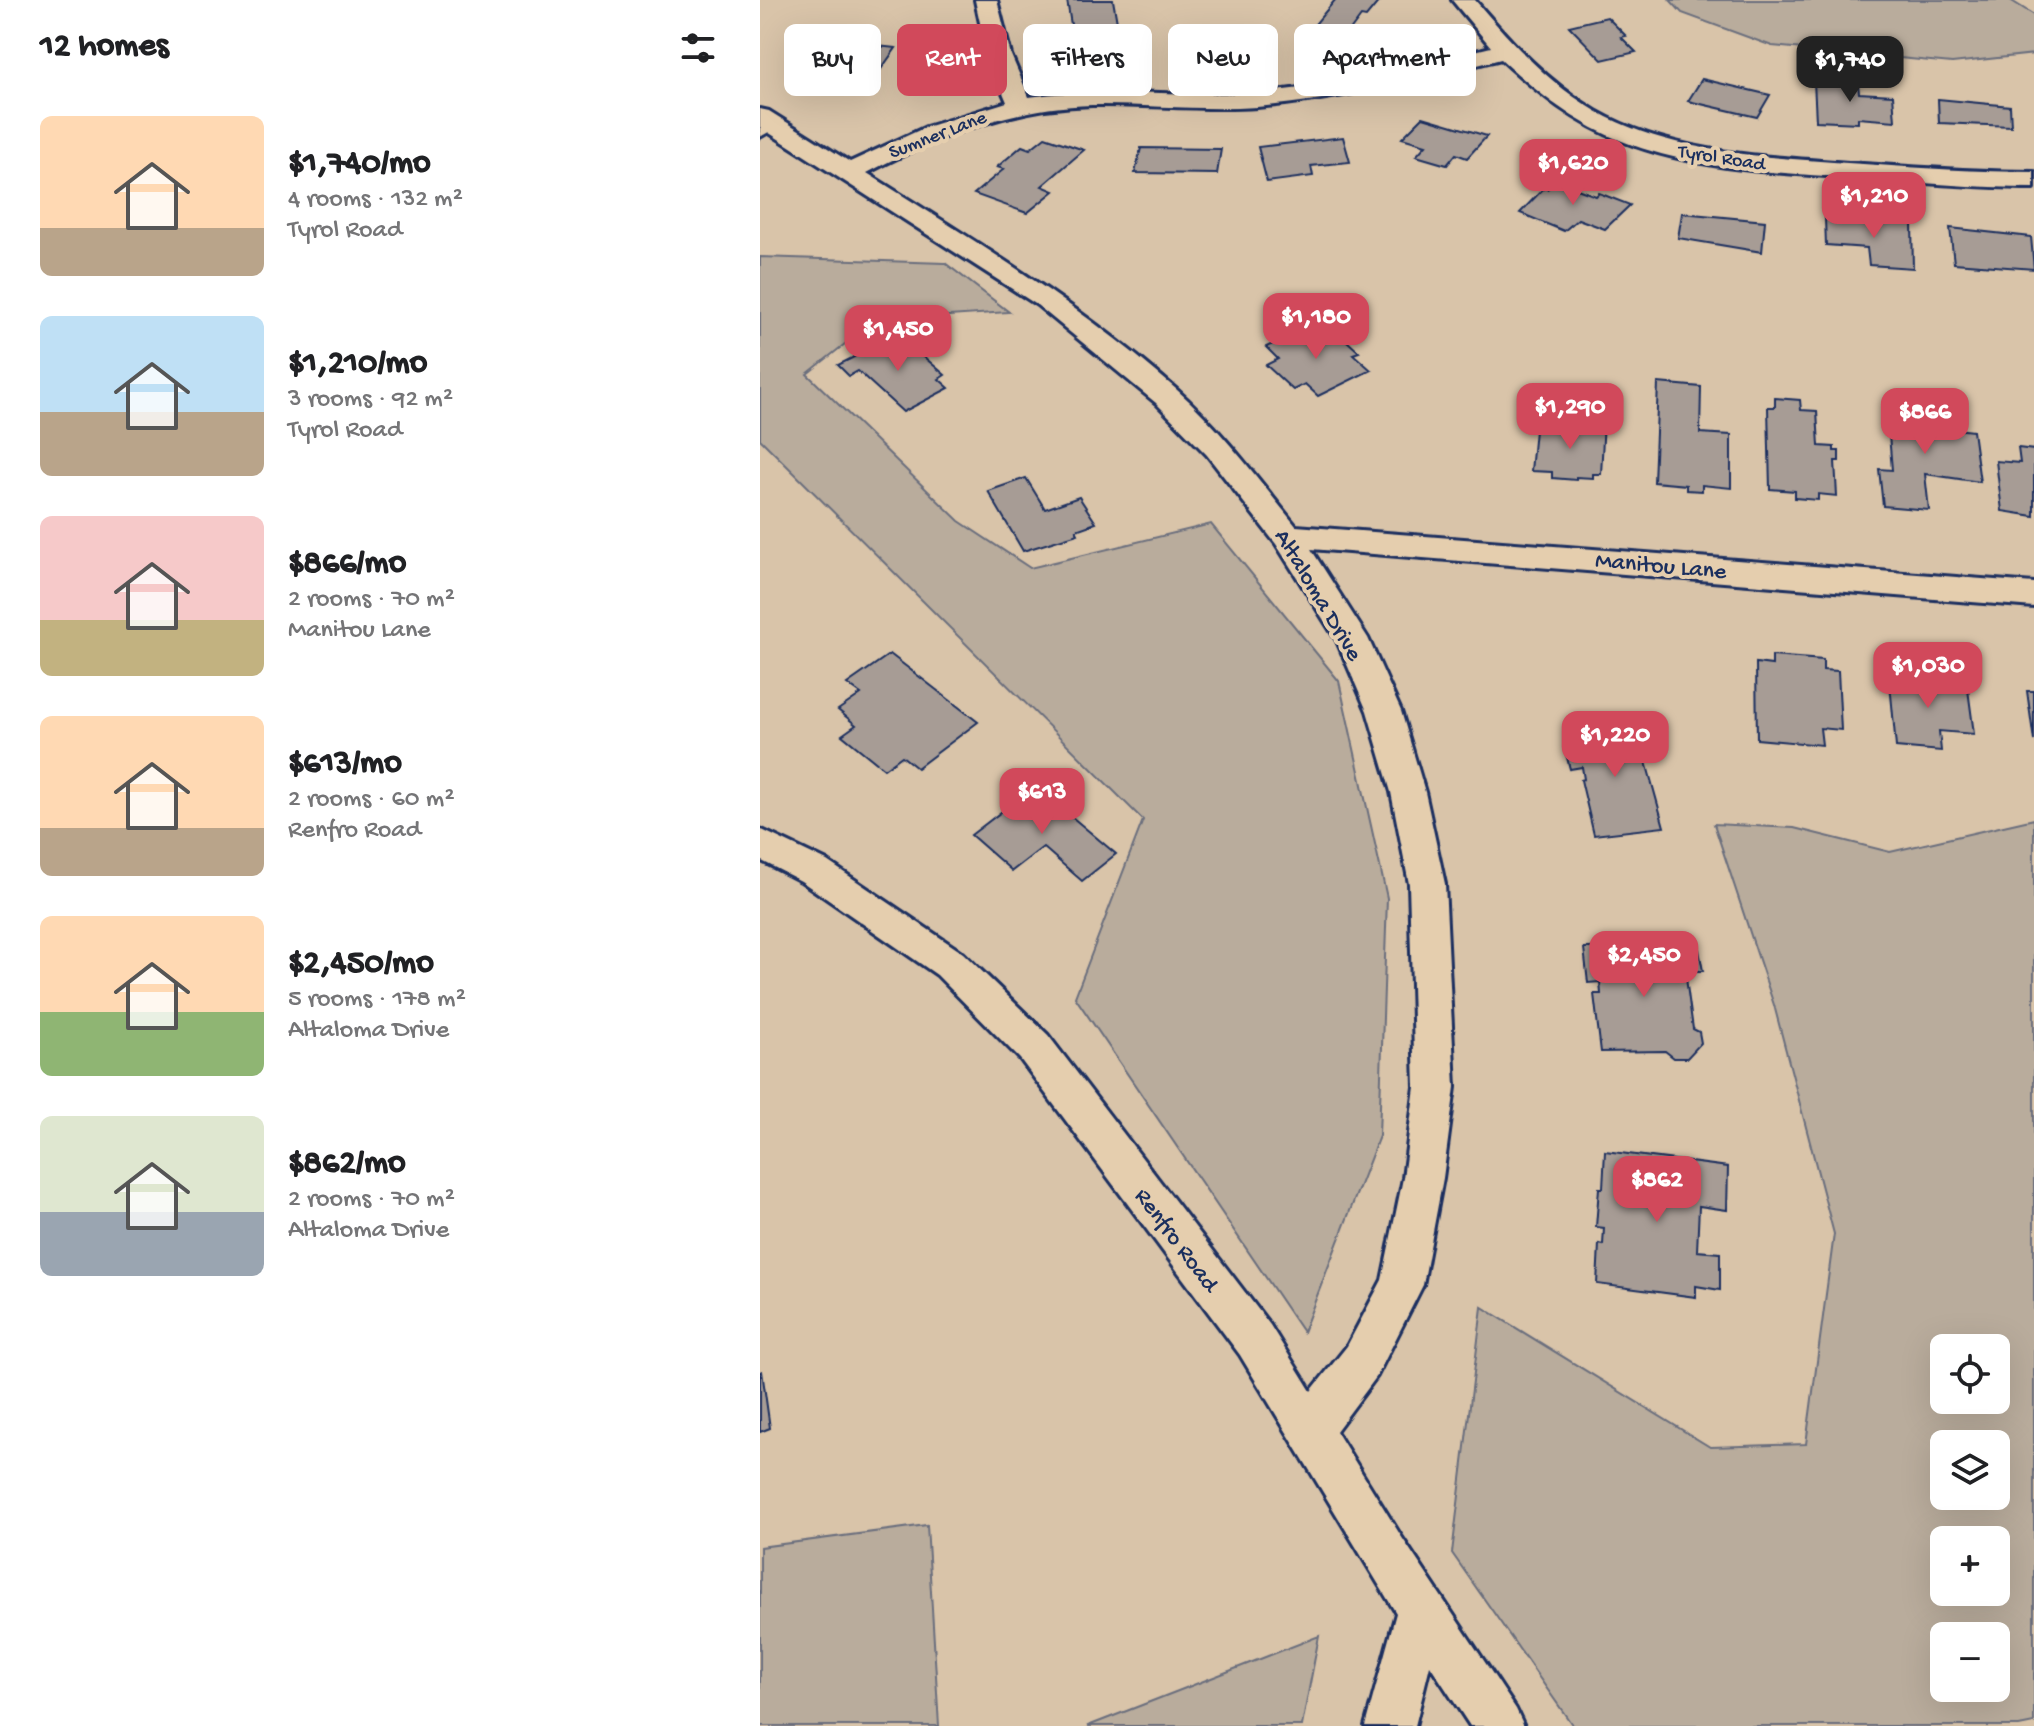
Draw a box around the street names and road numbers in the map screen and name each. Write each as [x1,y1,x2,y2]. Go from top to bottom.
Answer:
street label: Sumner Lane [886,107,991,165]
street label: Tyrol Road [1675,141,1769,178]
street label: Altaloma Drive [1266,525,1368,668]
street label: Manitou Lane [1594,547,1728,588]
street label: Renfro Road [1127,1183,1225,1300]

